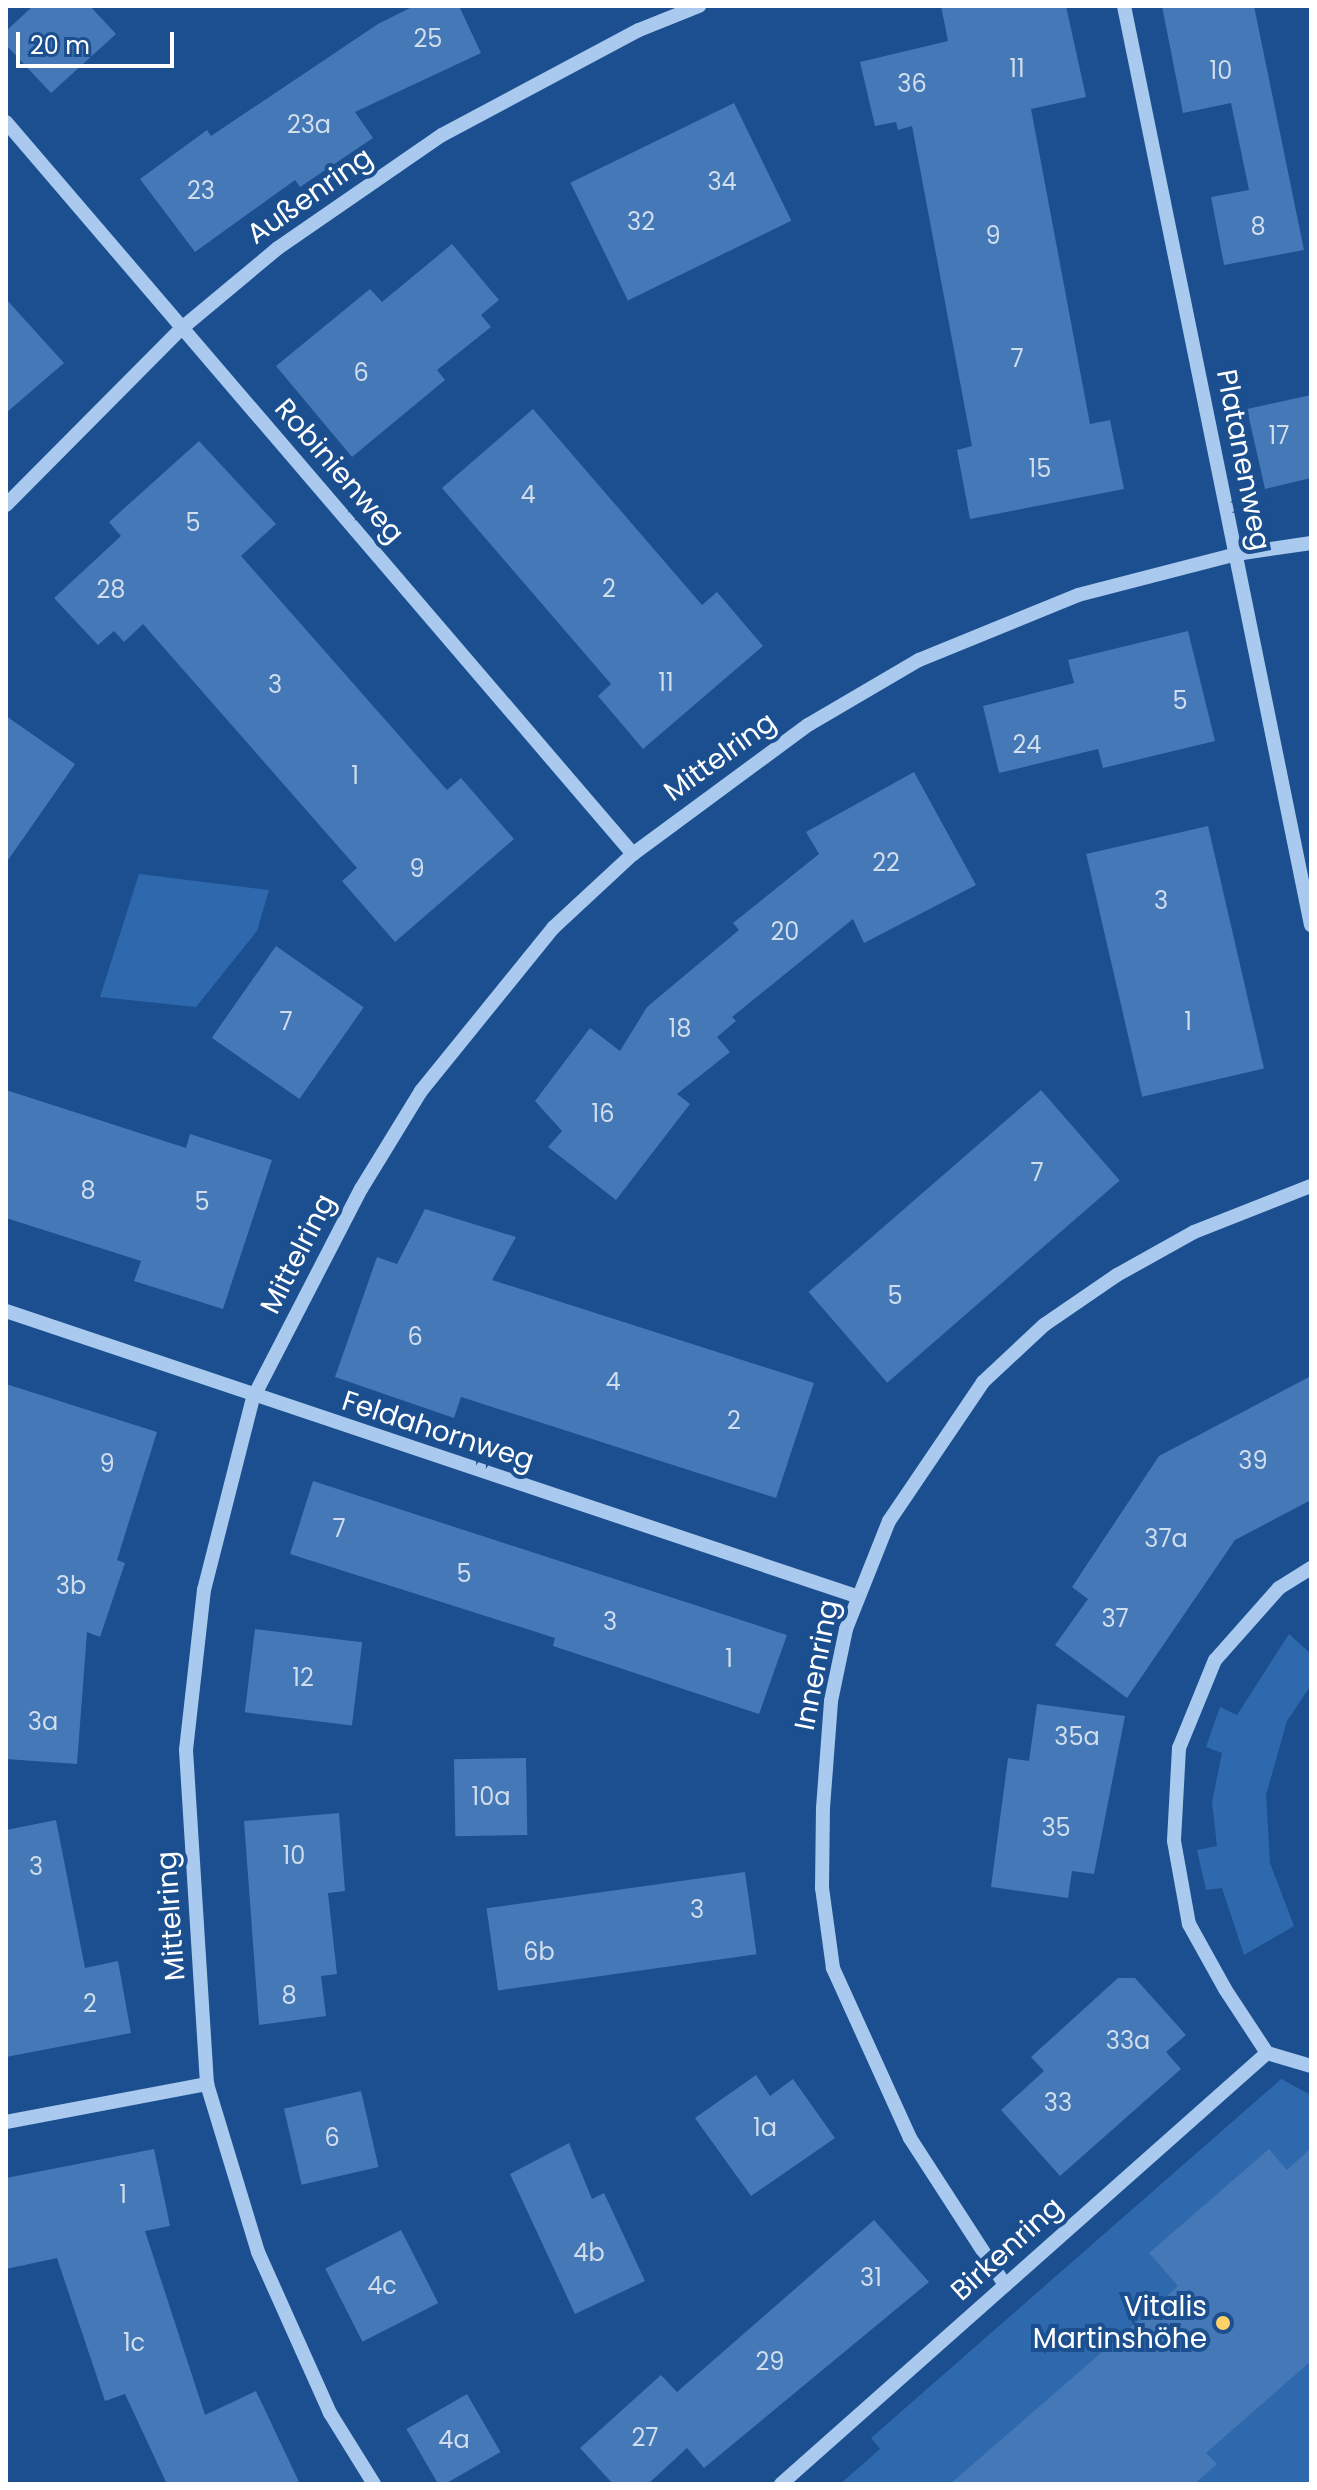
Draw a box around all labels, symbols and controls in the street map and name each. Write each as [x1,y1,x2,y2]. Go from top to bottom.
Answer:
scale bar [20,16,178,66]
house number: 25 [414,25,442,53]
text: 20 m [30,29,90,62]
house number: 11 [1009,55,1025,83]
house number: 10 [1210,57,1232,85]
house number: 36 [897,70,927,98]
house number: 23a [287,111,331,139]
street label: Außenring [241,141,379,251]
house number: 34 [707,168,737,196]
house number: 23 [187,177,215,205]
house number: 32 [627,208,655,236]
house number: 8 [1250,213,1266,241]
house number: 9 [985,222,1001,250]
house number: 7 [1010,345,1024,373]
house number: 6 [353,359,369,387]
street label: Platanenweg [1209,367,1277,553]
street label: Robinienweg [267,392,411,550]
house number: 17 [1269,422,1289,450]
house number: 15 [1029,455,1051,483]
house number: 4 [520,481,536,509]
house number: 5 [185,509,201,537]
house number: 2 [602,575,616,603]
house number: 28 [97,576,125,604]
house number: 11 [658,669,674,697]
house number: 3 [268,671,282,699]
house number: 5 [1172,687,1188,715]
street label: Mittelring [658,705,782,809]
house number: 24 [1013,731,1041,759]
house number: 1 [351,762,359,790]
house number: 22 [872,849,900,877]
house number: 9 [409,855,425,883]
house number: 3 [1154,887,1168,915]
house number: 20 [771,918,799,946]
house number: 7 [279,1008,293,1036]
house number: 1 [1184,1008,1192,1036]
house number: 18 [669,1015,691,1043]
house number: 16 [592,1100,614,1128]
house number: 7 [1030,1159,1044,1187]
house number: 8 [80,1177,96,1205]
house number: 5 [194,1188,210,1216]
street label: Mittelring [254,1189,342,1319]
house number: 5 [887,1282,903,1310]
house number: 6 [407,1323,423,1351]
house number: 4 [605,1368,621,1396]
street label: Feldahornweg [338,1384,538,1478]
house number: 2 [727,1407,741,1435]
house number: 39 [1238,1447,1268,1475]
house number: 9 [99,1450,115,1478]
house number: 7 [332,1515,346,1543]
house number: 37a [1144,1525,1188,1553]
house number: 5 [456,1560,472,1588]
house number: 3b [56,1572,86,1600]
street label: Innenring [788,1597,846,1733]
house number: 37 [1101,1605,1129,1633]
house number: 3 [603,1608,617,1636]
house number: 1 [725,1645,733,1673]
house number: 12 [292,1664,314,1692]
house number: 3a [28,1708,58,1736]
house number: 35a [1054,1723,1100,1751]
house number: 10a [472,1783,510,1811]
house number: 35 [1041,1814,1071,1842]
house number: 10 [283,1842,305,1870]
street label: Mittelring [150,1850,192,1982]
house number: 3 [29,1853,43,1881]
house number: 3 [690,1896,704,1924]
house number: 6b [523,1938,555,1966]
house number: 8 [281,1982,297,2010]
house number: 2 [83,1990,97,2018]
house number: 33a [1106,2027,1150,2055]
house number: 33 [1044,2089,1072,2117]
house number: 1a [753,2114,777,2142]
house number: 6 [324,2124,340,2152]
house number: 1 [119,2181,127,2209]
street label: Birkenring [944,2190,1070,2308]
house number: 4b [573,2239,605,2267]
house number: 31 [860,2264,882,2292]
house number: 4c [367,2272,397,2300]
place label: Vitalis Martinshöhe [1033,2290,1207,2356]
marker: Vitalis Martinshöhe [1214,2314,1232,2332]
house number: 1c [123,2329,145,2357]
house number: 29 [756,2348,784,2376]
house number: 27 [632,2424,658,2452]
house number: 4a [438,2426,470,2454]

